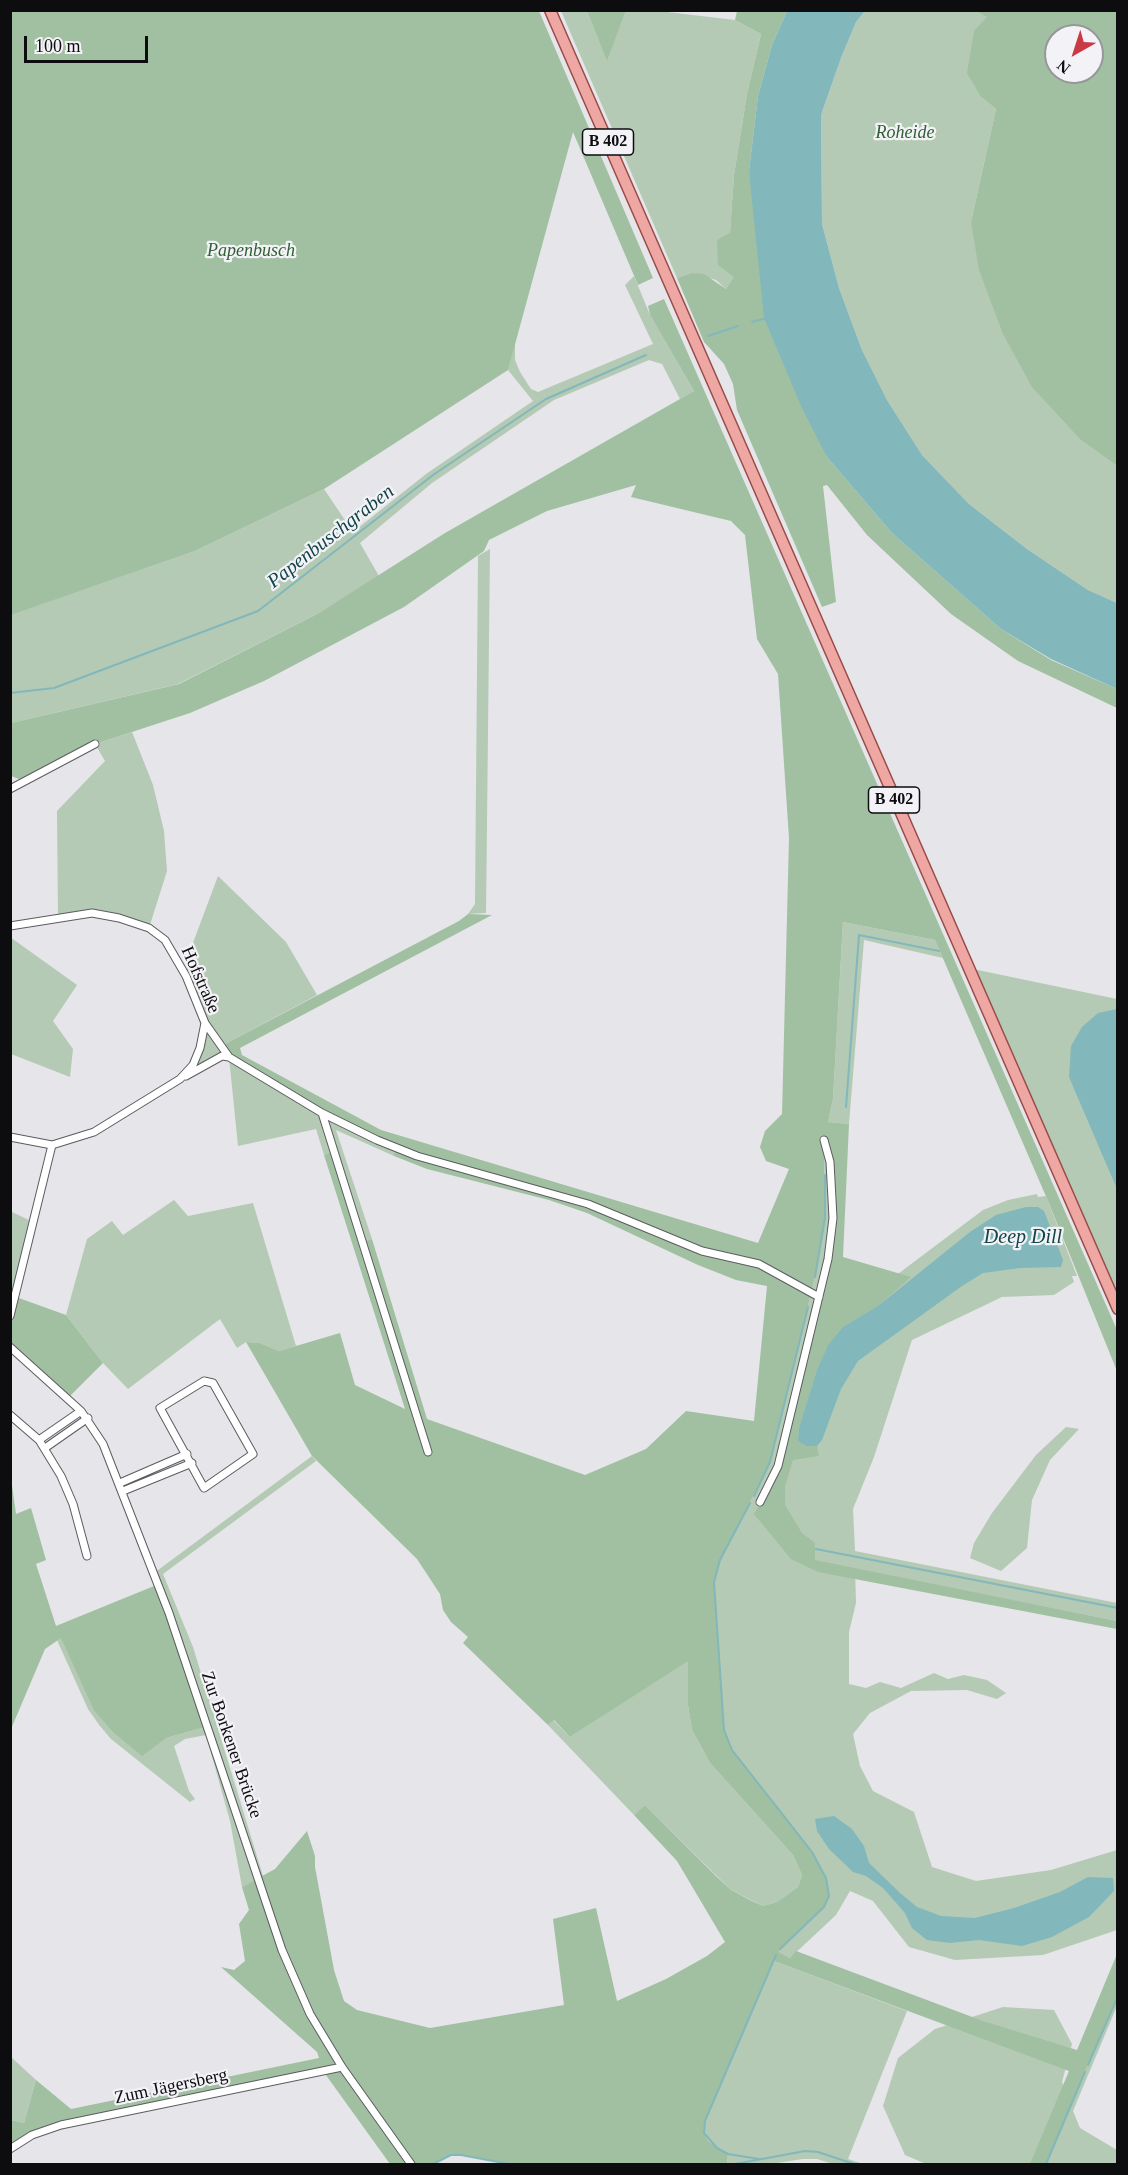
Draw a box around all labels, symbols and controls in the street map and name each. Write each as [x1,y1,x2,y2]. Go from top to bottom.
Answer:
scale bar [27,24,152,62]
north arrow [1044,24,1104,84]
text: 100 m [35,36,81,56]
text: N [1054,57,1073,77]
park label: Roheide [876,122,934,144]
road number: B 402 [582,129,634,155]
park label: Papenbusch [207,240,295,262]
water label: Papenbuschgraben [263,480,399,594]
road number: B 402 [868,787,920,813]
street label: Hofstraße [176,943,224,1017]
water label: Deep Dill [984,1226,1062,1250]
street label: Zur Borkener Brücke [196,1669,266,1821]
street label: Zum Jägersberg [112,2064,230,2110]

